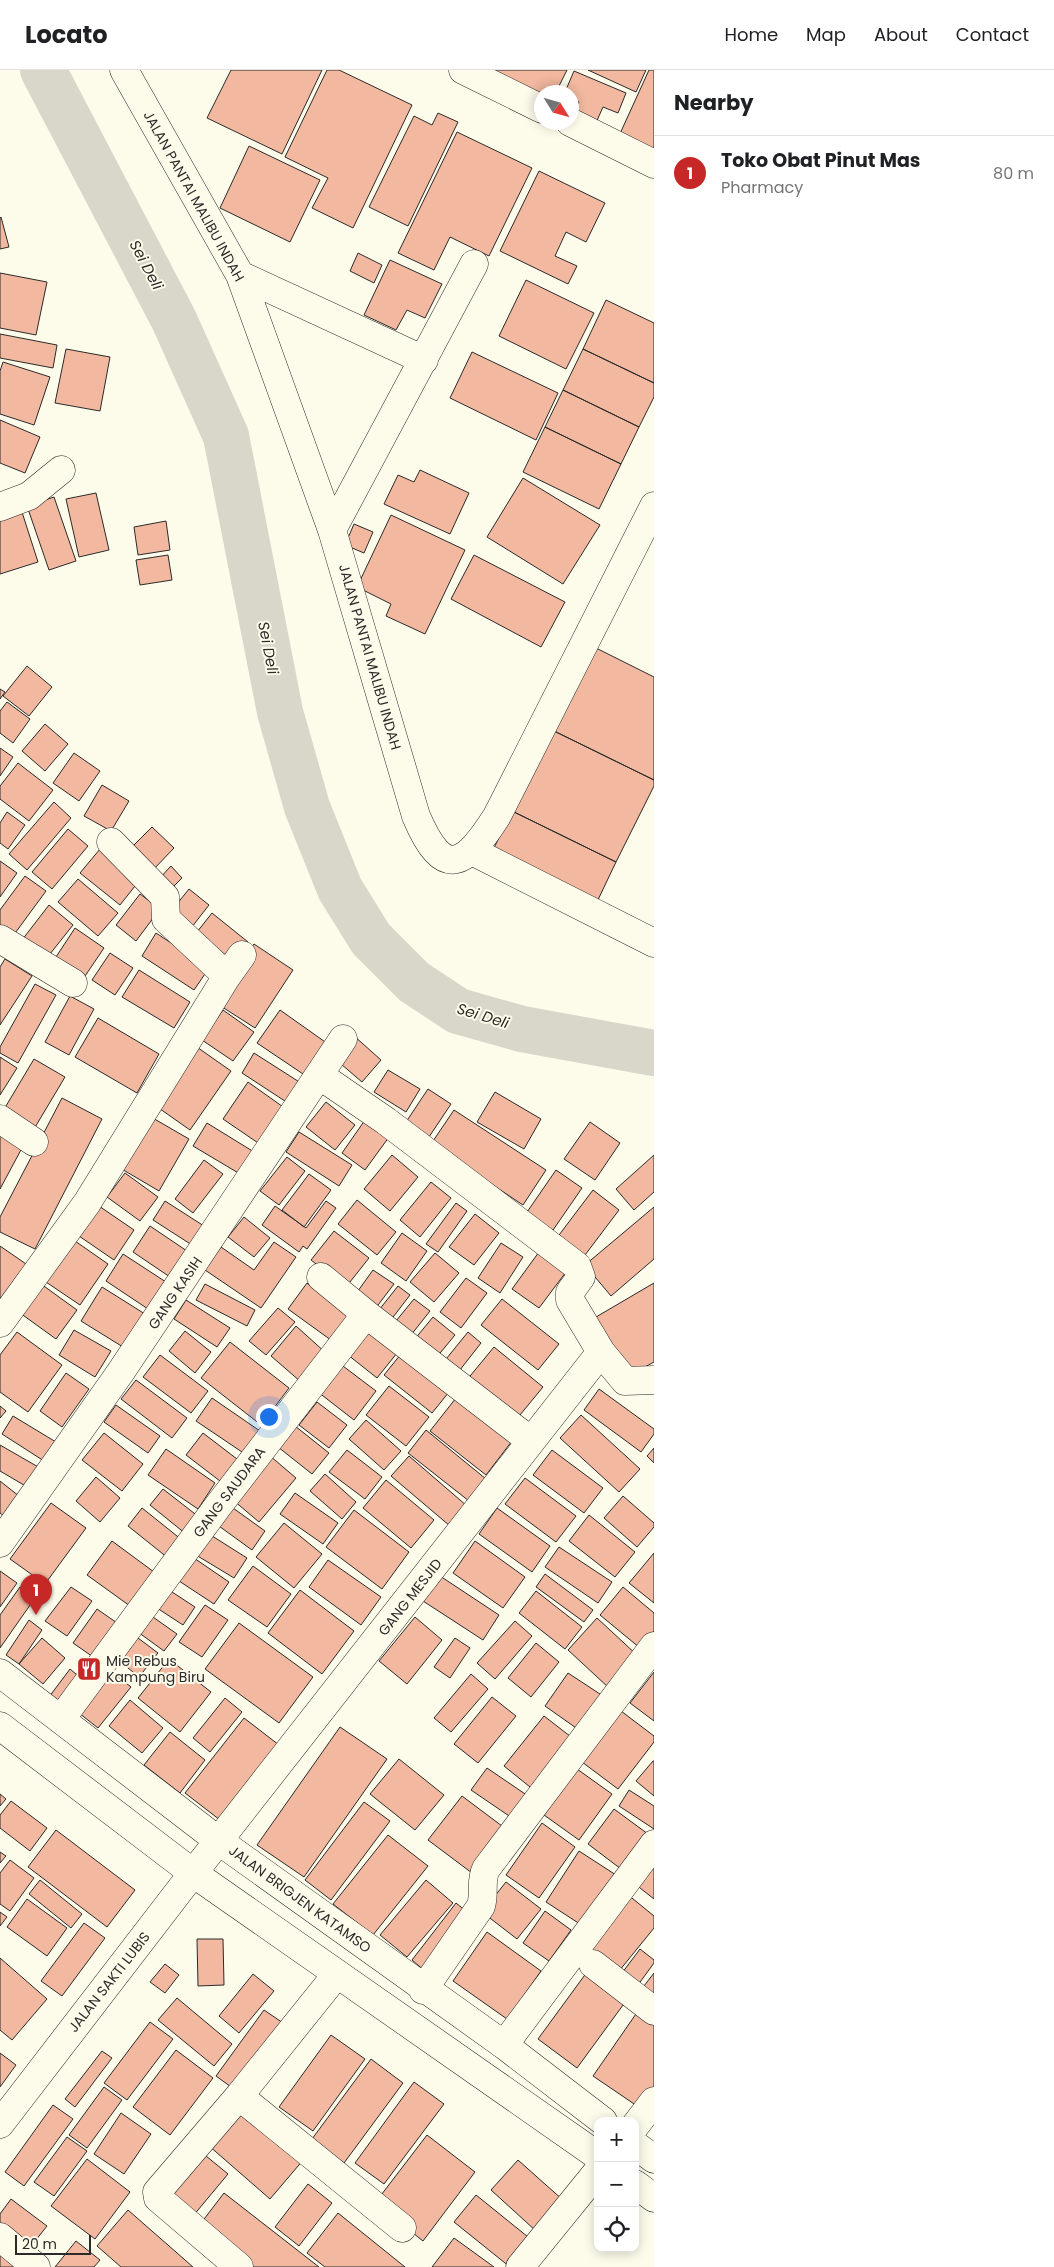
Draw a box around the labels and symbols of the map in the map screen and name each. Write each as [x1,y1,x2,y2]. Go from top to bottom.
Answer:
north arrow [534,85,579,130]
street label: JALAN PANTAI MALIBU INDAH [139,107,249,285]
water label: Sei Deli [125,236,168,294]
street label: JALAN PANTAI MALIBU INDAH [334,562,406,752]
water label: Sei Deli [253,620,284,676]
water label: Sei Deli [455,998,512,1033]
street label: GANG KASIH [143,1253,207,1333]
your location [256,1404,282,1430]
street label: GANG SAUDARA [188,1442,270,1542]
street label: GANG MESJID [373,1554,447,1640]
pin: 1 [20,1574,52,1615]
place label: Mie Rebus Kampung Biru [106,1651,205,1687]
restaurant icon: Mie Rebus Kampung Biru [76,1656,102,1682]
street label: JALAN BRIGJEN KATAMSO [225,1840,375,1958]
street label: JALAN SAKTI LUBIS [63,1928,155,2036]
scale bar [15,2232,91,2255]

